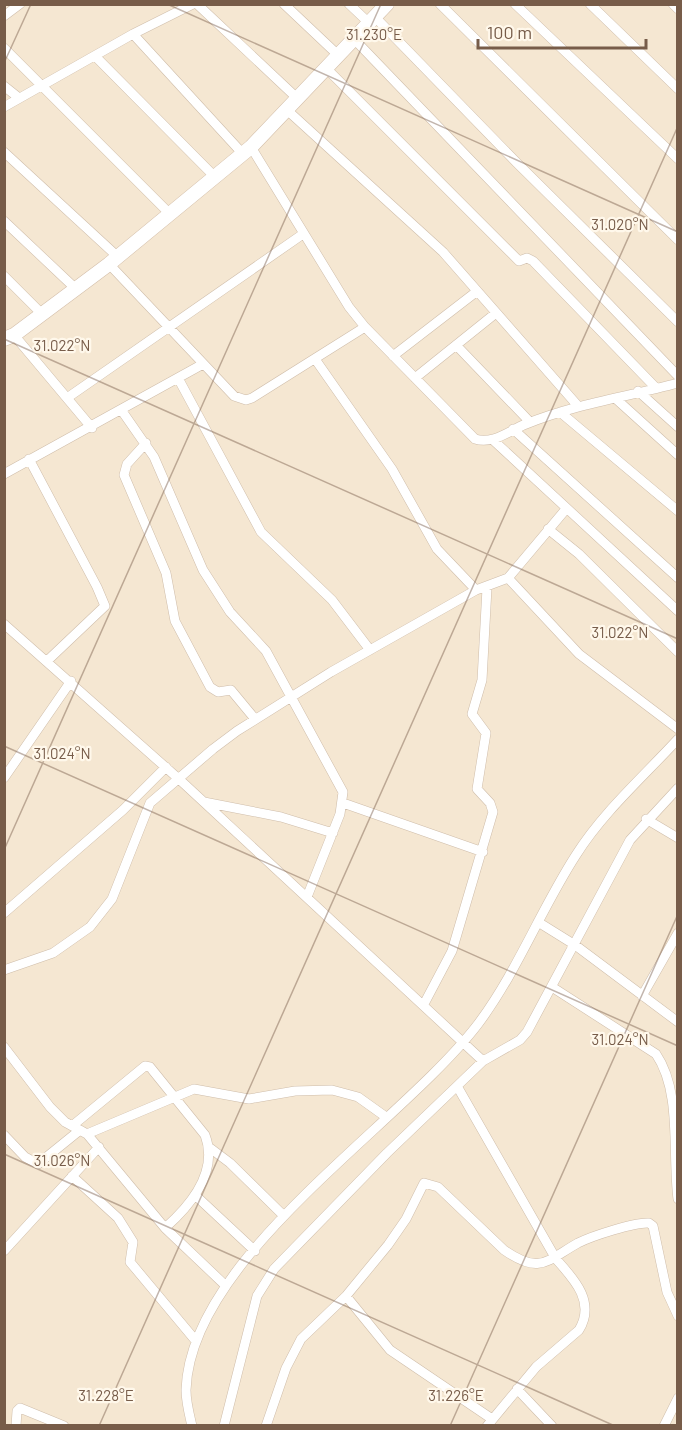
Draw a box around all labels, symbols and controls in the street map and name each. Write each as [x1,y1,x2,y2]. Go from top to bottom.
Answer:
scale bar [478,12,646,50]
text: 100 m [487,21,532,43]
text: 31.230°E [346,25,402,43]
text: 31.020°N [591,215,649,233]
text: 31.022°N [34,336,90,354]
text: 31.022°N [592,623,648,641]
text: 31.024°N [33,744,91,762]
text: 31.024°N [591,1030,649,1048]
text: 31.026°N [34,1151,90,1169]
text: 31.228°E [78,1386,134,1404]
text: 31.226°E [428,1386,484,1404]

